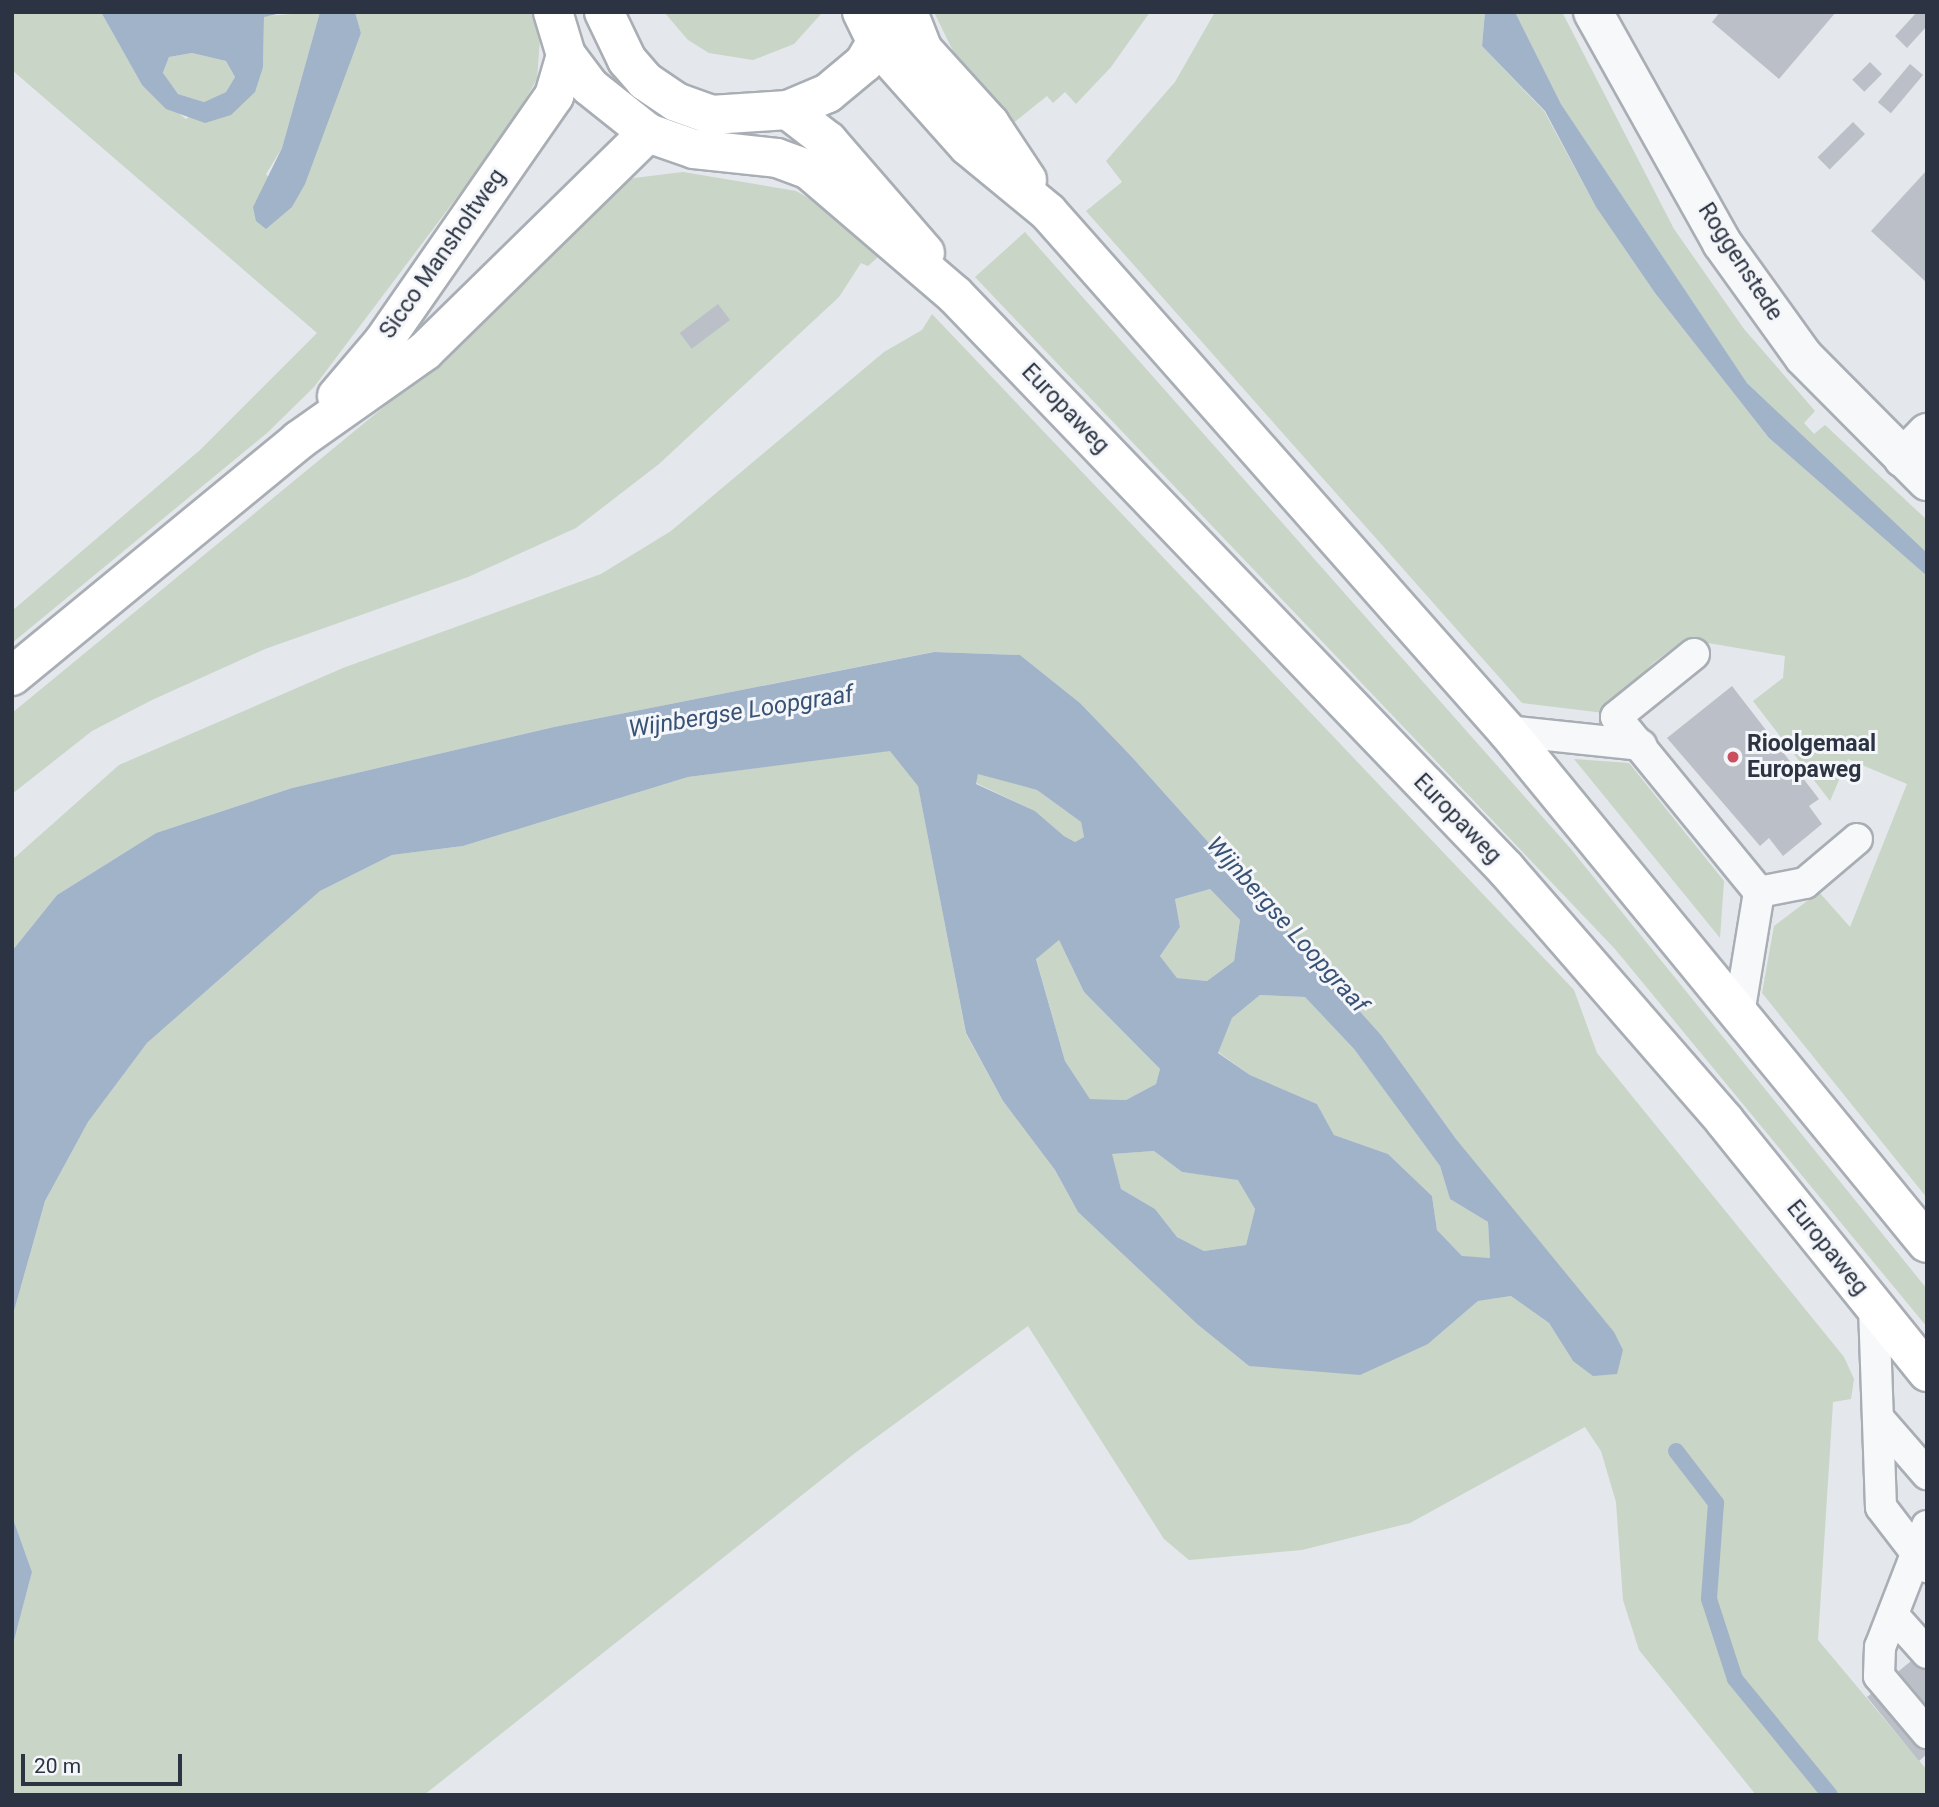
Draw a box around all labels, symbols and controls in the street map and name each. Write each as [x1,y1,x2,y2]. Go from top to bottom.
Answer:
street label: Sicco Mansholtweg [374,164,512,344]
street label: Roggenstede [1692,198,1788,326]
street label: Europaweg [1015,358,1115,460]
water label: Wijnbergse Loopgraaf [627,680,855,744]
place label: Rioolgemaal Europaweg [1747,730,1876,784]
marker: Rioolgemaal Europaweg [1725,749,1741,765]
street label: Europaweg [1407,768,1507,870]
water label: Wijnbergse Loopgraaf [1200,831,1374,1019]
street label: Europaweg [1780,1195,1874,1301]
scale bar [24,1741,186,1785]
text: 20 m [34,1754,81,1778]

